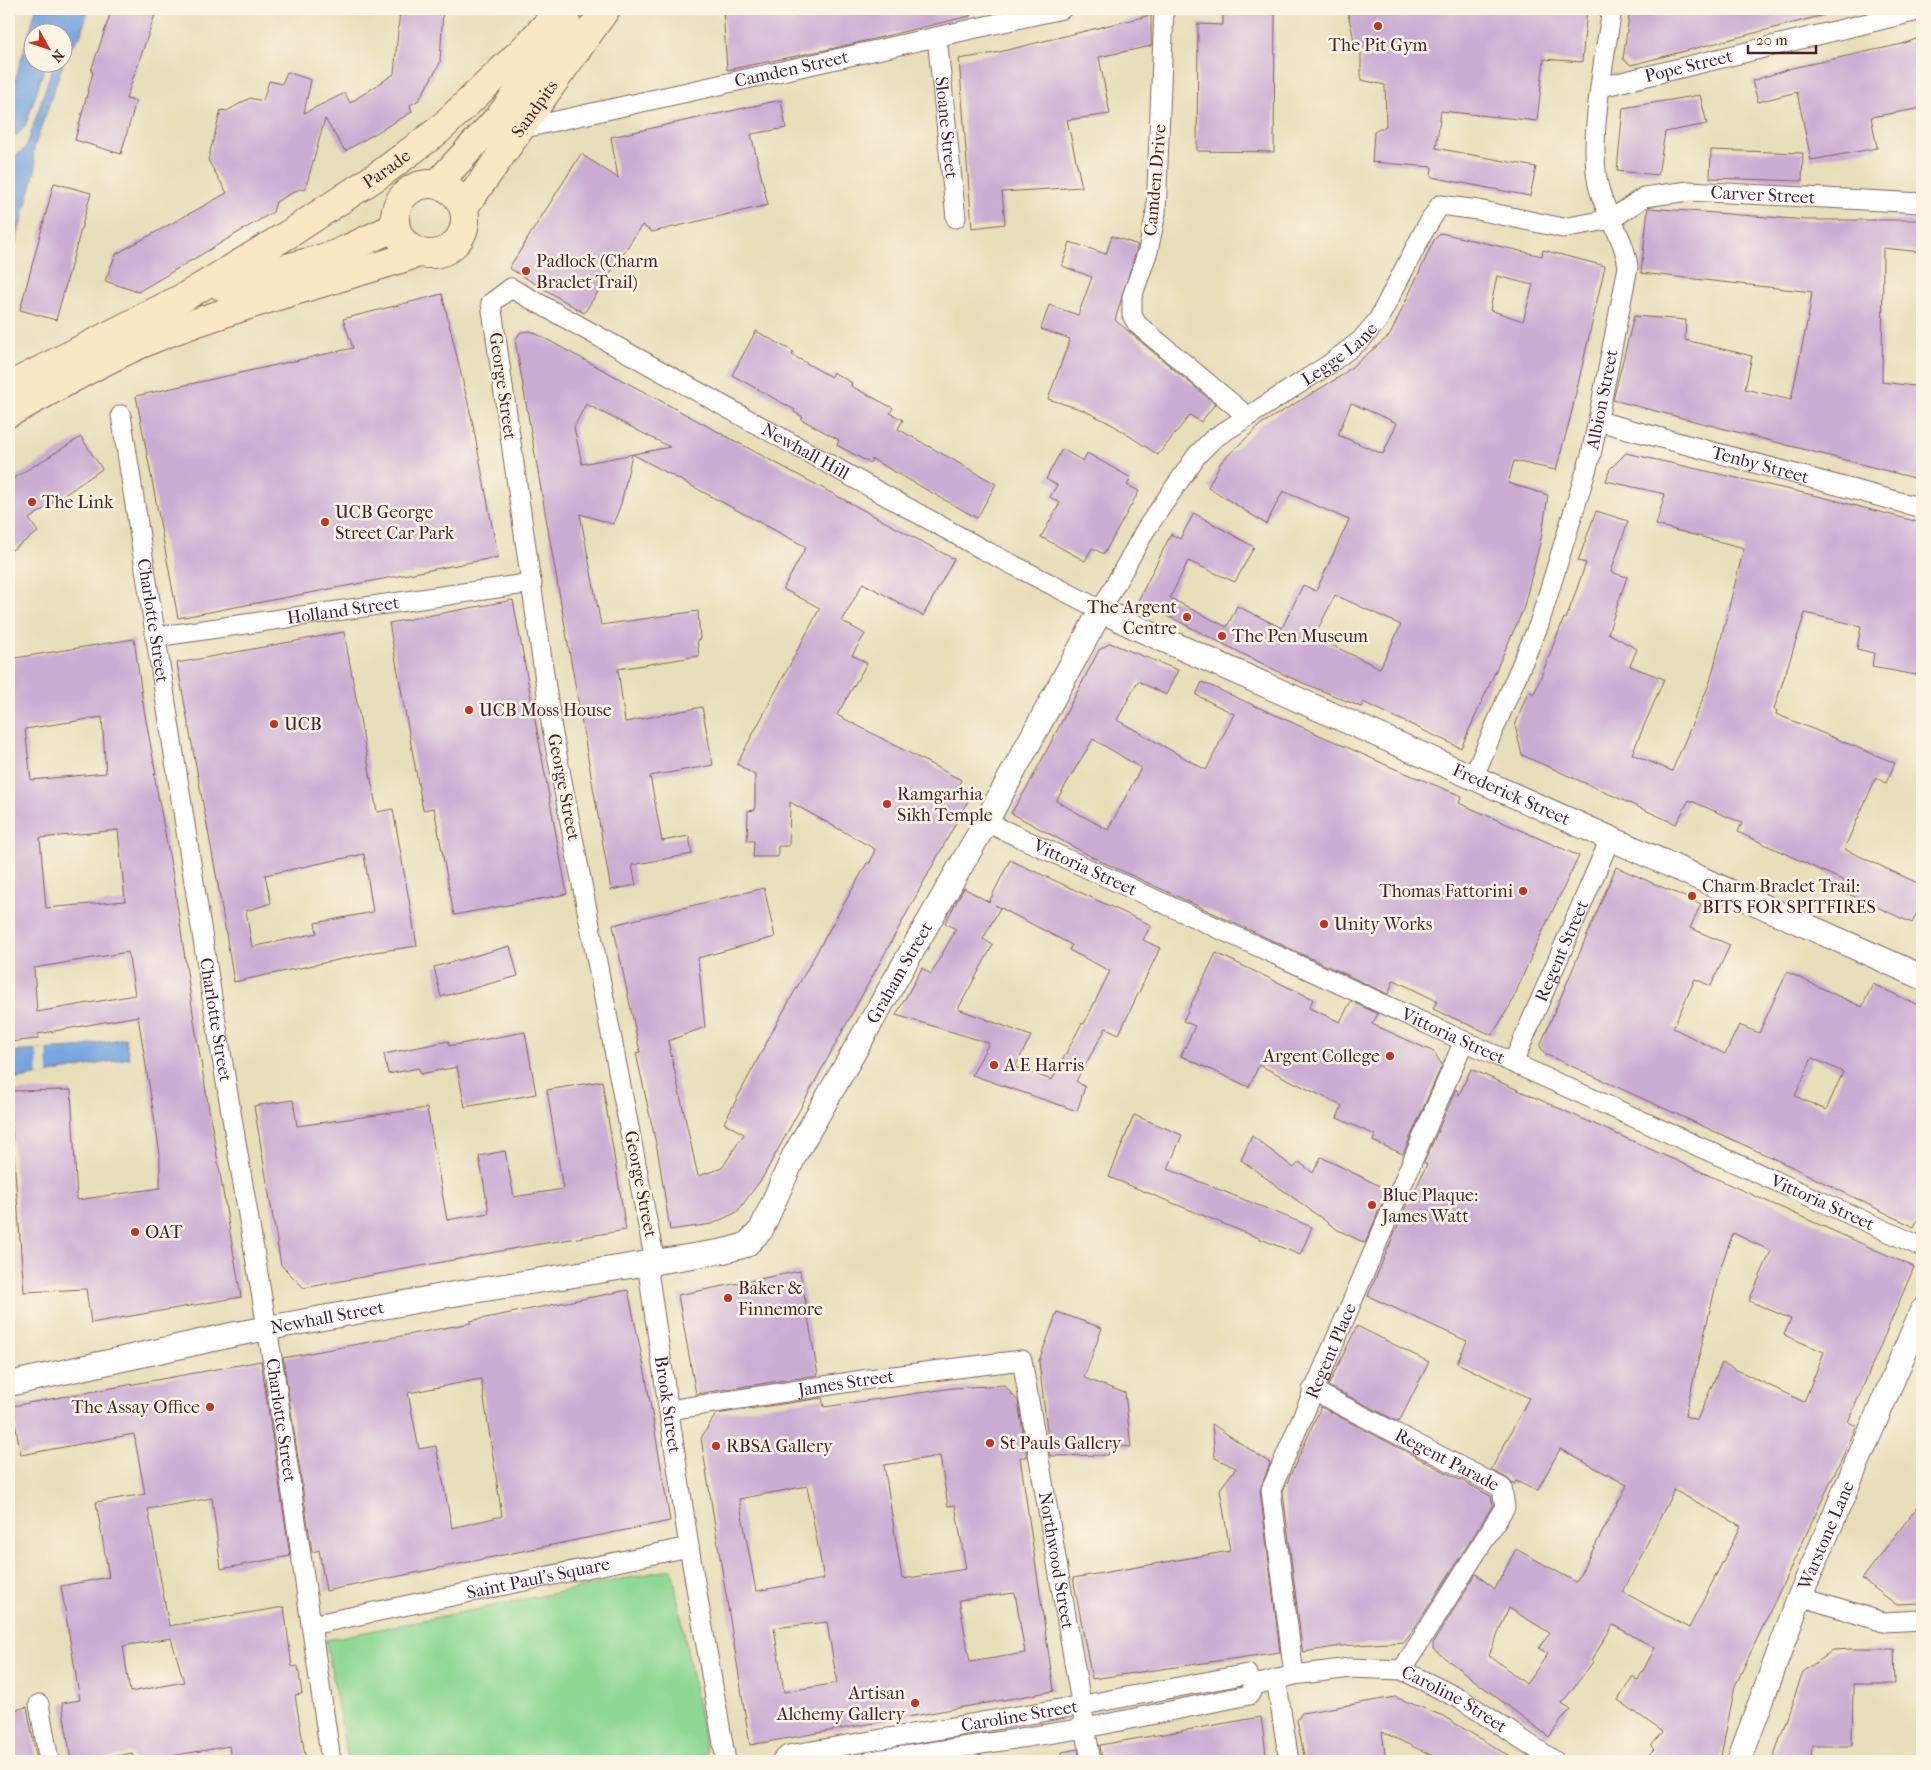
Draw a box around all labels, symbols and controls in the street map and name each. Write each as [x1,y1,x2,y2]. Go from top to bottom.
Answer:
marker: The Pit Gym [1372,20,1384,32]
north arrow [22,22,72,72]
scale bar [1748,22,1816,54]
text: 20 m [1756,31,1788,49]
place label: The Pit Gym [1329,35,1427,56]
street label: Camden Street [733,46,851,92]
street label: Pope Street [1643,46,1735,87]
text: N [47,47,68,66]
street label: Sandpits [507,76,563,142]
street label: Sloane Street [930,76,962,180]
street label: Camden Drive [1140,123,1171,237]
street label: Parade [359,145,415,193]
street label: Carver Street [1710,182,1816,209]
place label: Padlock (Charm Braclet Trail) [536,251,658,293]
marker: Padlock (Charm Braclet Trail) [520,265,532,277]
street label: Legge Lane [1298,319,1382,390]
street label: George Street [485,331,521,442]
street label: Albion Street [1582,347,1623,453]
street label: Newhall Hill [758,419,853,484]
street label: Tenby Street [1709,442,1812,488]
place label: The Link [42,492,114,513]
marker: The Link [26,496,38,508]
place label: UCB George Street Car Park [335,502,455,544]
marker: UCB George Street Car Park [319,516,331,528]
street label: Charlotte Street [133,557,173,685]
street label: Holland Street [286,592,401,629]
place label: The Argent Centre [1087,597,1178,639]
marker: The Argent Centre [1181,611,1193,623]
place label: The Pen Museum [1232,626,1368,647]
marker: The Pen Museum [1216,630,1228,642]
place label: UCB Moss House [479,700,612,721]
marker: UCB Moss House [463,704,475,716]
place label: UCB [284,714,322,735]
marker: UCB [268,718,280,730]
street label: George Street [543,732,584,843]
street label: Frederick Street [1449,760,1574,830]
place label: Ramgarhia Sikh Temple [897,784,993,826]
marker: Ramgarhia Sikh Temple [881,798,893,810]
street label: Vittoria Street [1029,835,1140,901]
place label: Charm Braclet Trail: BITS FOR SPITFIRES [1702,876,1876,918]
place label: Thomas Fattorini [1379,881,1514,902]
marker: Thomas Fattorini [1517,885,1529,897]
marker: Charm Braclet Trail: BITS FOR SPITFIRES [1686,890,1698,902]
street label: Regent Street [1531,897,1593,1005]
place label: Unity Works [1334,914,1433,935]
street label: Graham Street [862,918,938,1027]
marker: Unity Works [1318,918,1330,930]
street label: Charlotte Street [195,956,236,1084]
street label: Vittoria Street [1397,1003,1509,1069]
place label: Argent College [1262,1046,1380,1067]
marker: Argent College [1384,1050,1396,1062]
place label: A E Harris [1003,1055,1085,1076]
marker: A E Harris [988,1059,1000,1071]
street label: George Street [620,1129,661,1240]
street label: Vittoria Street [1766,1170,1878,1235]
place label: Blue Plaque: James Watt [1380,1185,1478,1227]
marker: Blue Plaque: James Watt [1366,1199,1378,1211]
place label: OAT [145,1222,183,1243]
marker: OAT [129,1226,141,1238]
place label: Baker & Finnemore [738,1278,823,1320]
marker: Baker & Finnemore [722,1292,734,1304]
street label: Newhall Street [269,1297,386,1338]
street label: Regent Place [1302,1300,1361,1402]
street label: Brook Street [650,1354,685,1455]
street label: Charlotte Street [261,1357,300,1484]
street label: James Street [795,1366,896,1401]
place label: The Assay Office [71,1397,200,1418]
marker: The Assay Office [204,1401,216,1413]
street label: Regent Parade [1391,1425,1503,1496]
place label: St Pauls Gallery [1000,1433,1123,1454]
place label: RBSA Gallery [726,1436,834,1457]
marker: St Pauls Gallery [984,1437,996,1449]
marker: RBSA Gallery [710,1440,722,1452]
street label: Warstone Lane [1794,1478,1859,1594]
street label: Northwood Street [1034,1490,1078,1631]
street label: Saint Paul's Square [465,1554,612,1604]
street label: Caroline Street [1398,1661,1511,1738]
place label: Artisan Alchemy Gallery [776,1683,906,1725]
street label: Caroline Street [960,1696,1080,1736]
marker: Artisan Alchemy Gallery [909,1697,921,1709]

